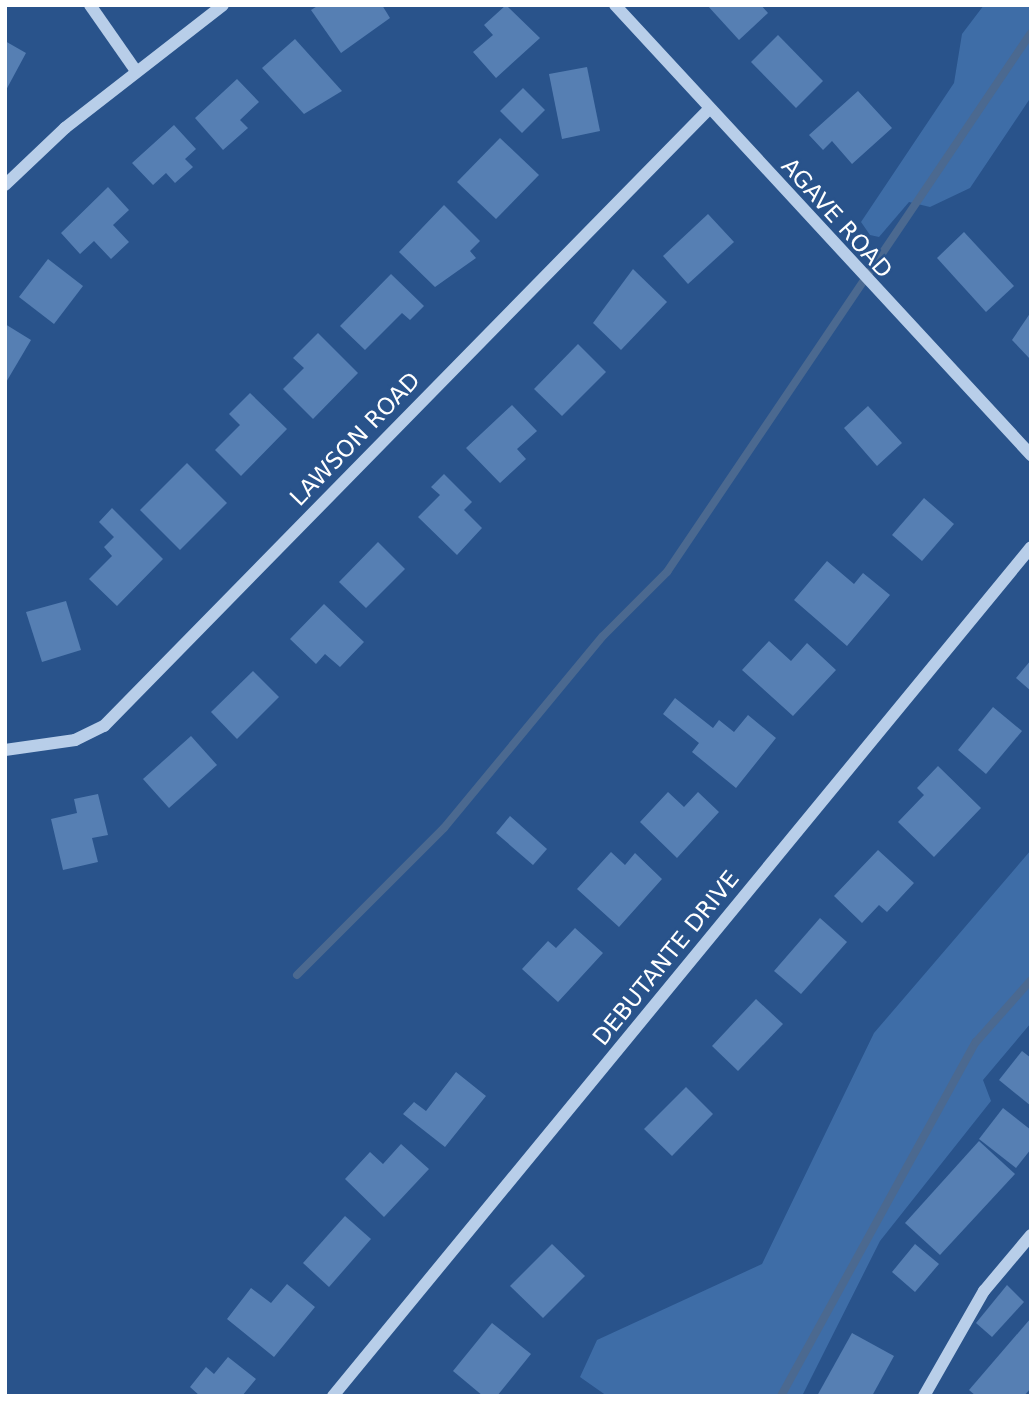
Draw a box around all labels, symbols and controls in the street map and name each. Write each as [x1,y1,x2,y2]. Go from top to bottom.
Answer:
street label: AGAVE ROAD [776,152,898,284]
street label: LAWSON ROAD [284,367,426,511]
street label: DEBUTANTE DRIVE [587,865,745,1051]

